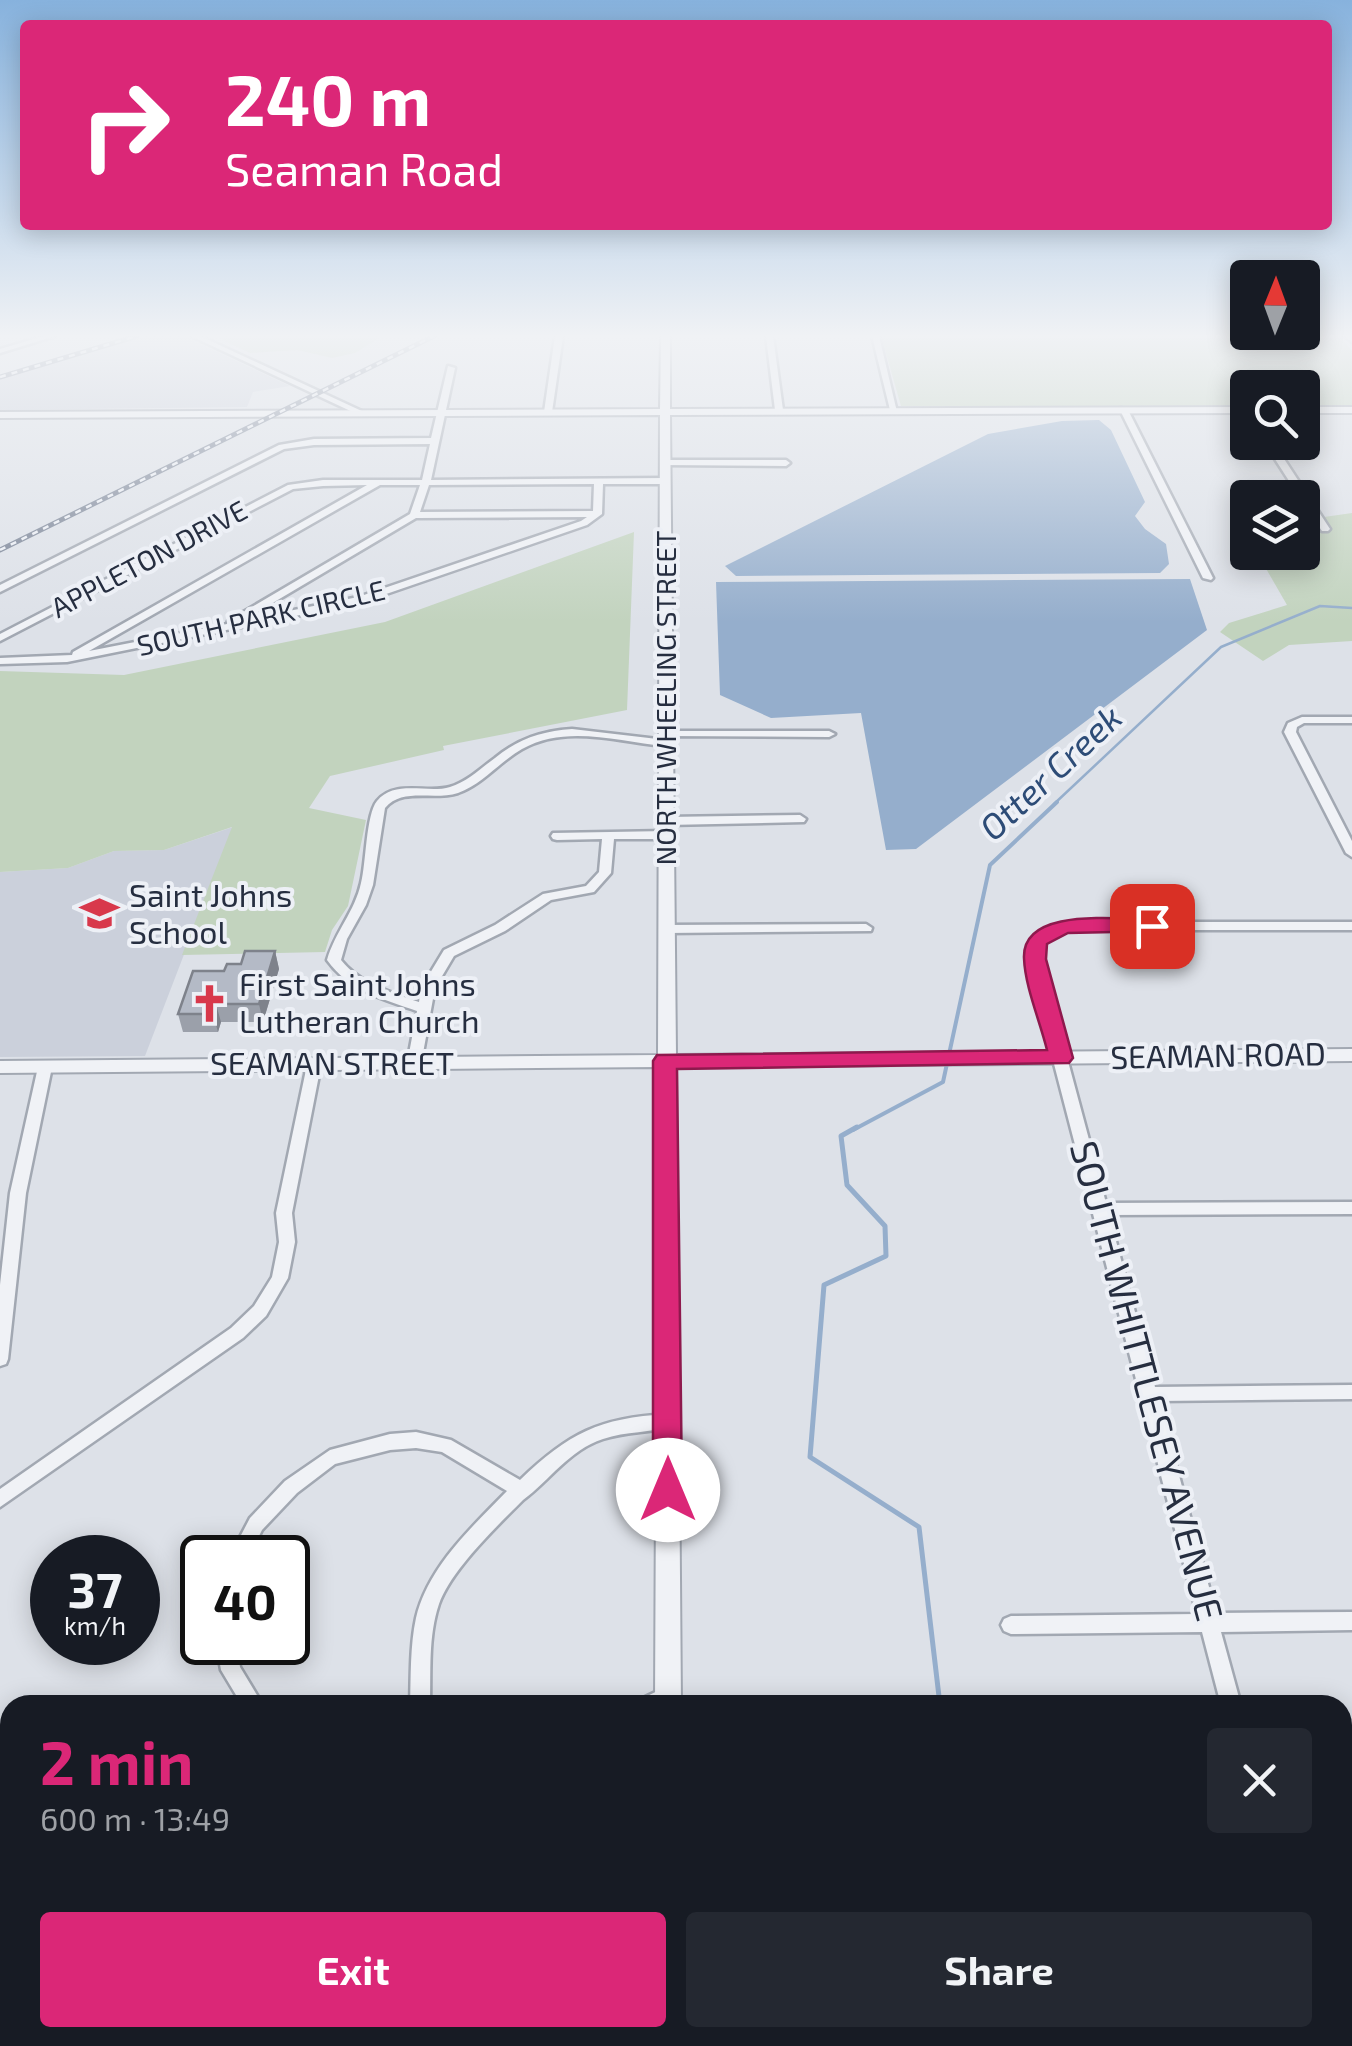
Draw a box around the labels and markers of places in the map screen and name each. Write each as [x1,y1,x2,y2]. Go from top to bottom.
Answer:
place label: Saint Johns School [129,875,292,950]
pin [1110,884,1195,969]
school or university icon: Saint Johns School [78,893,120,935]
place label: First Saint Johns Lutheran Church [239,964,480,1039]
church icon: First Saint Johns Lutheran Church [188,982,230,1024]

